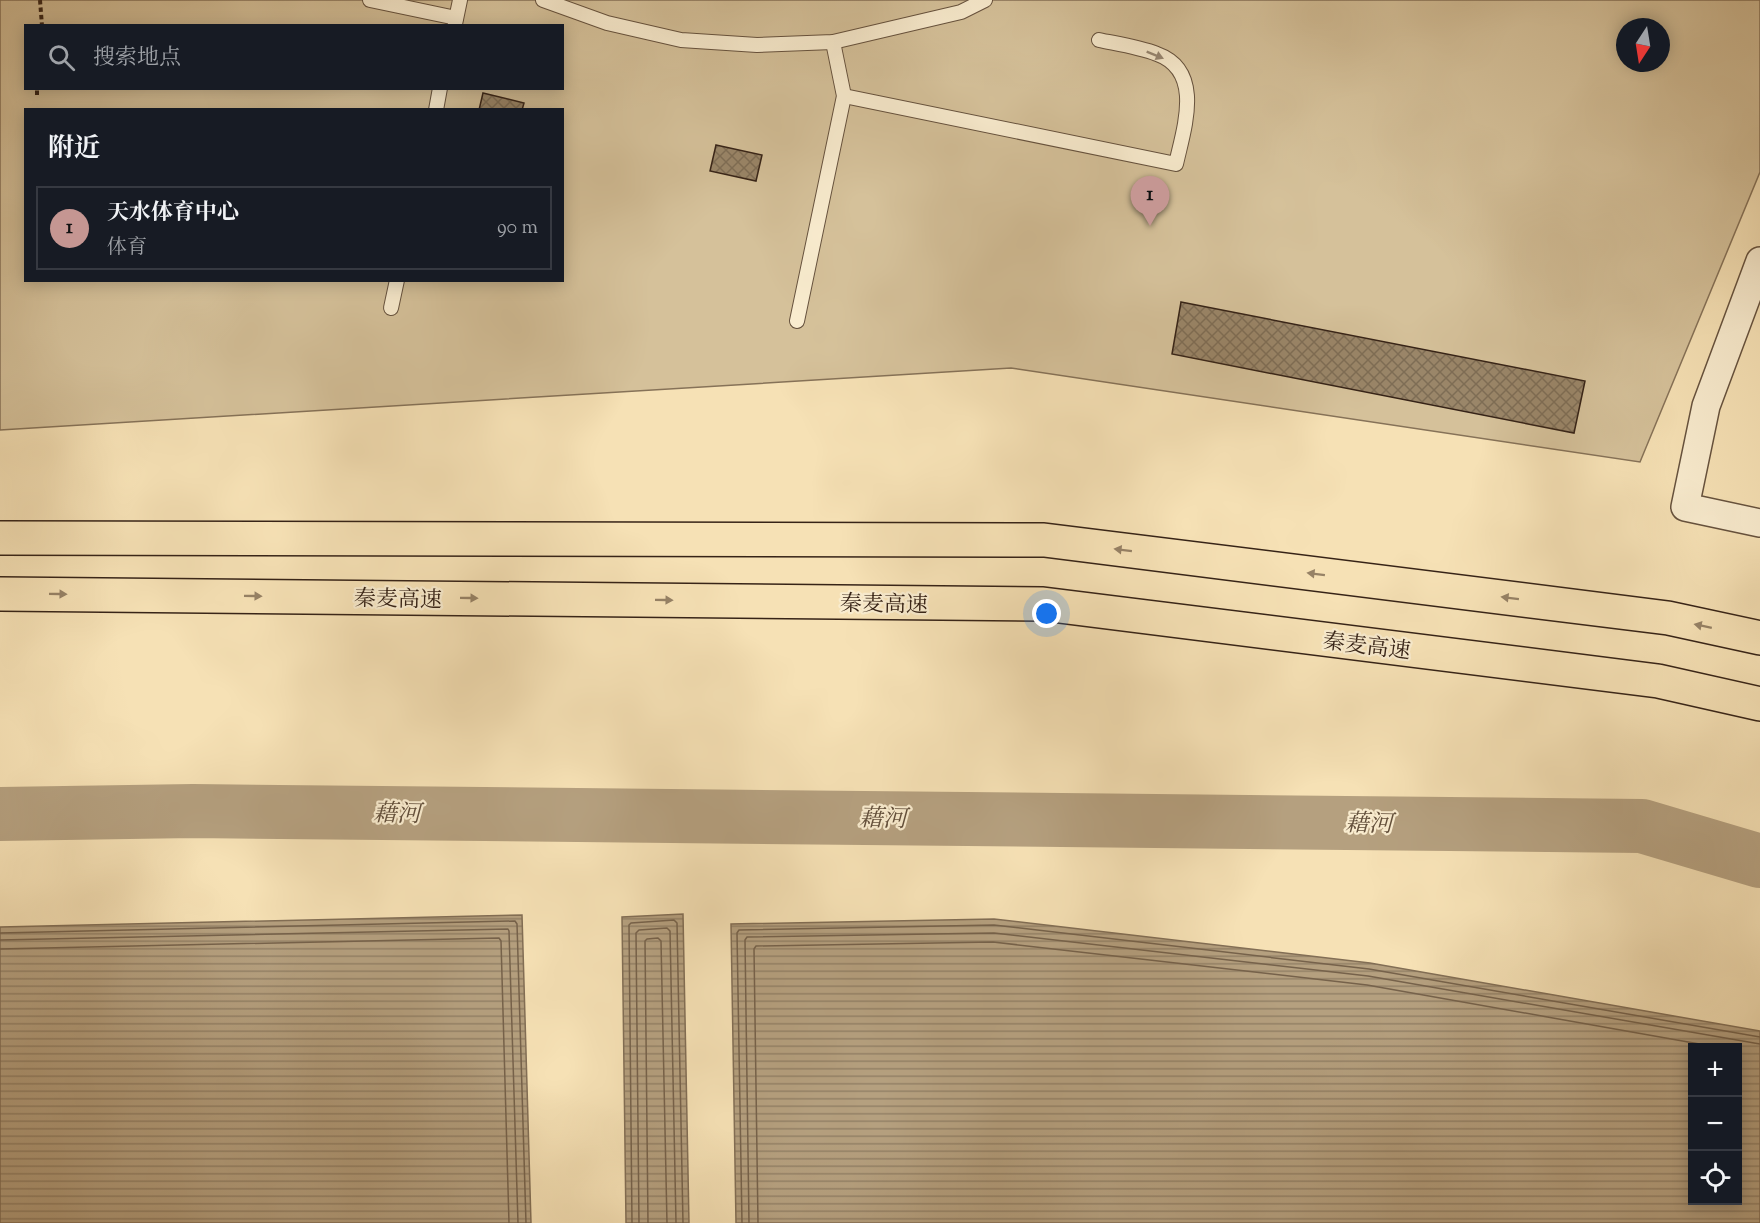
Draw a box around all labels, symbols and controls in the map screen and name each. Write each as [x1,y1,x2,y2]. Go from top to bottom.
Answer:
north arrow [1616,18,1670,72]
search box [24,24,564,90]
icon: search [45,41,78,74]
text: 搜索地点 [93,43,181,75]
one-way arrow [1147,50,1165,60]
text: 附近 [48,131,100,168]
pin: 1 [1130,176,1170,226]
text: 天水体育中心 [107,198,239,230]
text: 1 [66,214,73,243]
text: 90 m [497,214,538,243]
text: 体育 [107,234,147,263]
one-way arrow [1113,545,1132,554]
one-way arrow [1307,569,1326,579]
street label: 秦麦高速 [354,584,442,618]
one-way arrow [49,589,68,599]
street label: 秦麦高速 [840,589,928,623]
one-way arrow [244,591,263,601]
one-way arrow [1500,593,1519,603]
one-way arrow [460,594,479,603]
one-way arrow [655,596,674,605]
your location [1032,599,1061,628]
one-way arrow [1694,620,1712,630]
street label: 秦麦高速 [1321,627,1412,669]
water label: 藉河 [373,798,425,832]
water label: 藉河 [859,803,911,837]
water label: 藉河 [1345,808,1397,842]
map controls [1688,1043,1742,1205]
button: + [1688,1043,1742,1097]
button: − [1688,1097,1742,1151]
button: locate [1688,1151,1742,1205]

